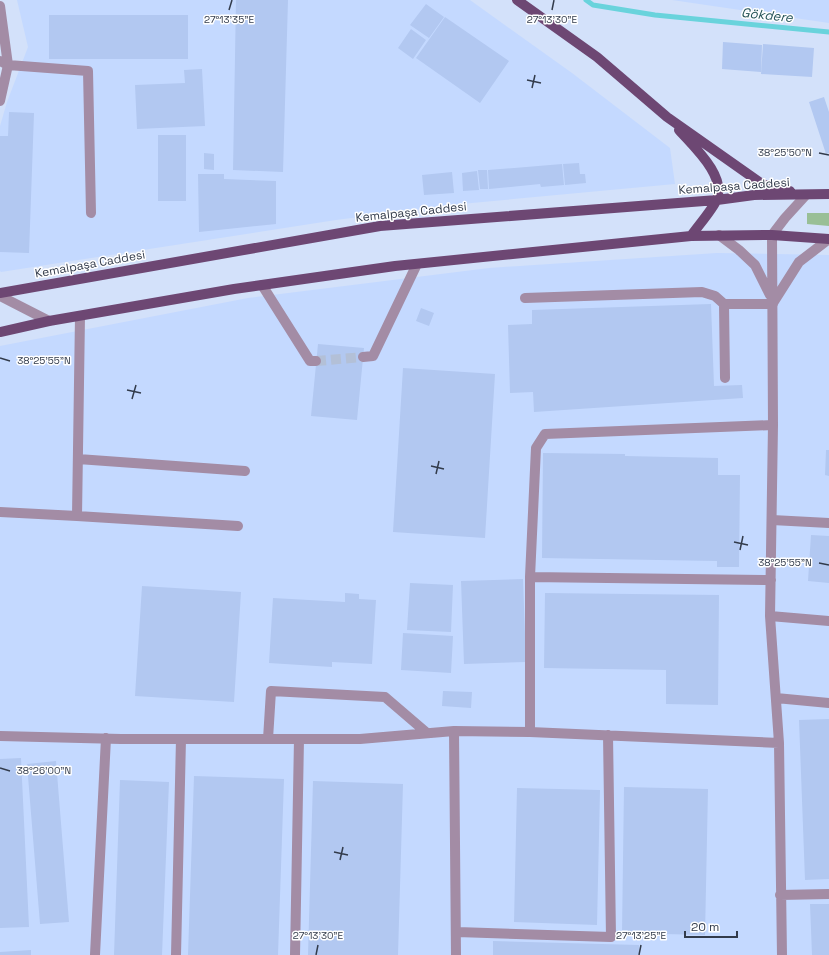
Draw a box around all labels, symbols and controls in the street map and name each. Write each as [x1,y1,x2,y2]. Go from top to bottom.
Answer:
water label: Gökdere [740,4,795,26]
text: 27°13'35"E [204,13,254,26]
text: 27°13'30"E [527,13,578,26]
text: 38°25'50"N [758,146,812,159]
street label: Kemalpaşa Caddesi [678,174,790,198]
street label: Kemalpaşa Caddesi [355,198,467,226]
street label: Kemalpaşa Caddesi [34,246,146,282]
text: 38°25'55"N [17,354,71,367]
text: 38°25'55"N [758,556,812,569]
text: 38°26'00"N [17,764,71,777]
scale bar [685,913,737,939]
text: 20 m [691,919,719,935]
text: 27°13'30"E [293,929,344,942]
text: 27°13'25"E [616,929,666,942]

